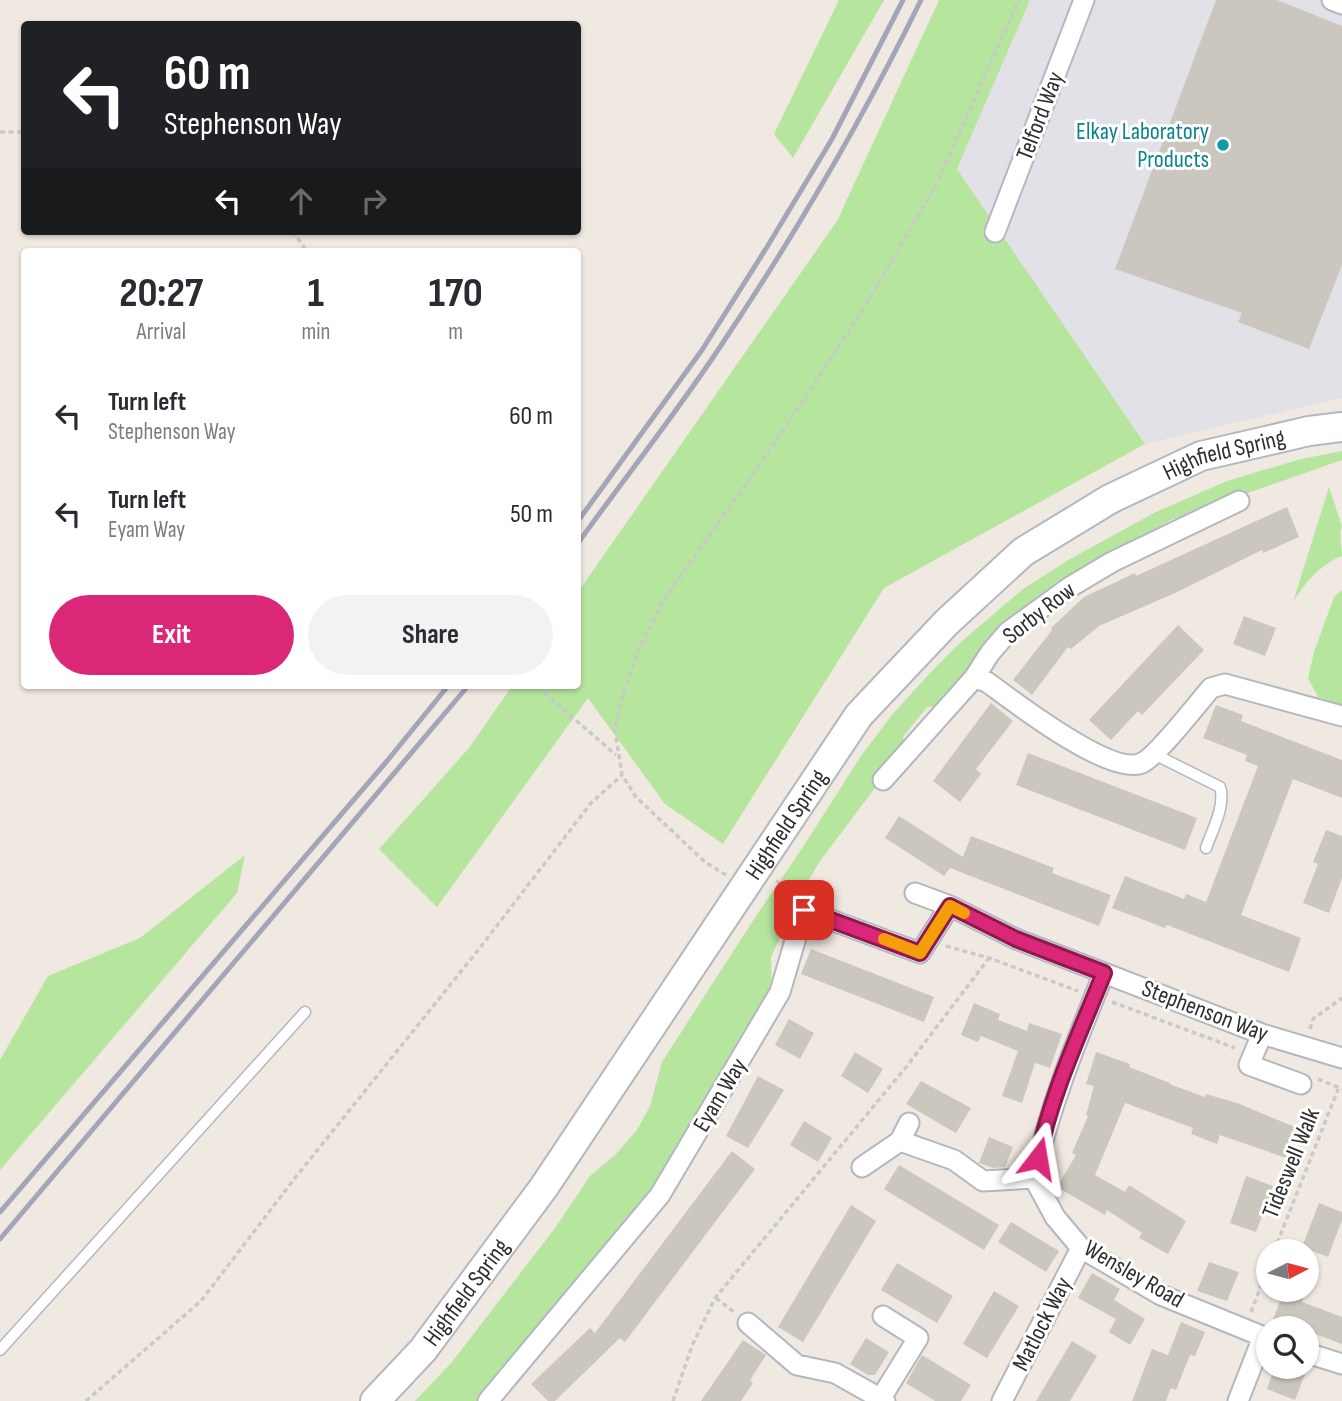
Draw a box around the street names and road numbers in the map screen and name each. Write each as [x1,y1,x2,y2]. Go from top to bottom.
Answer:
street label: Telford Way [1010,68,1070,164]
street label: Highfield Spring [1158,423,1288,486]
street label: Sorby Row [997,576,1081,650]
street label: Highfield Spring [739,764,833,885]
street label: Stephenson Way [1138,974,1272,1048]
street label: Eyam Way [687,1053,753,1137]
street label: Tideswell Walk [1256,1104,1326,1222]
street label: Highfield Spring [417,1233,515,1352]
street label: Wensley Road [1079,1234,1189,1314]
street label: Matlock Way [1006,1272,1078,1376]

